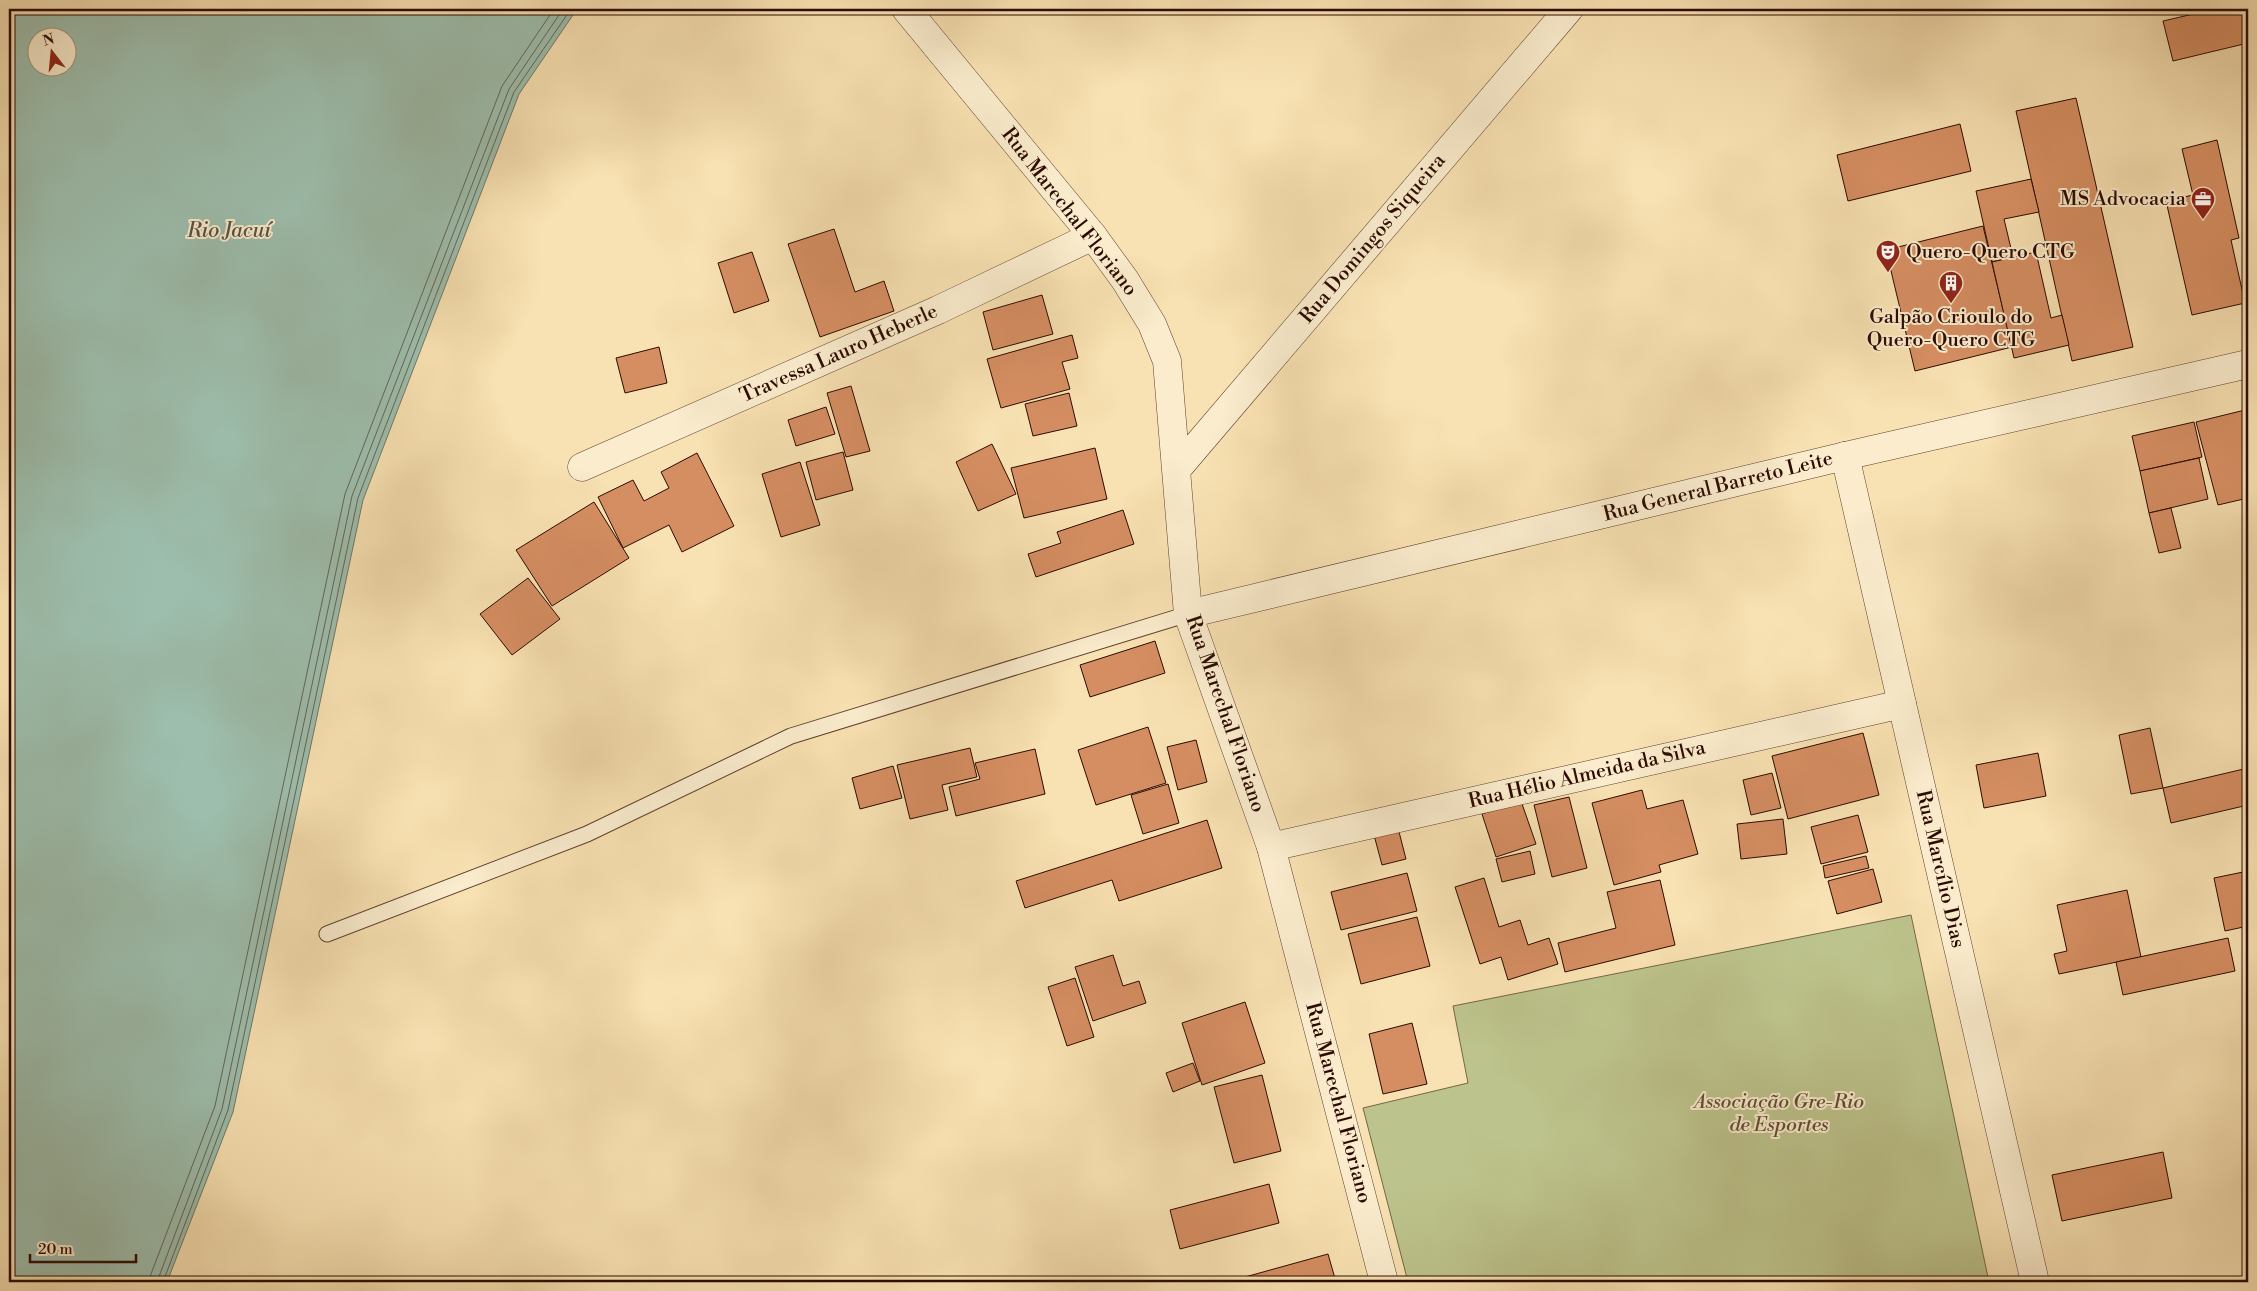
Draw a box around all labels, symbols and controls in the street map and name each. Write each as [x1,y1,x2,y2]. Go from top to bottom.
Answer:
north arrow [28,28,78,78]
text: N [41,30,56,51]
street label: Rua Marechal Floriano [995,123,1143,301]
street label: Rua Domingos Siqueira [1295,148,1452,329]
office icon: MS Advocacia [2190,186,2216,220]
place label: MS Advocacia [2060,187,2187,212]
water label: Rio Jacuí [186,218,274,244]
theatre icon: Quero-Quero CTG [1875,239,1901,273]
place label: Quero-Quero CTG [1906,240,2075,265]
building icon: Galpão Crioulo do Quero-Quero CTG [1938,270,1964,304]
street label: Travessa Lauro Heberle [736,299,942,409]
place label: Galpão Crioulo do Quero-Quero CTG [1867,305,2036,353]
street label: Rua General Barreto Leite [1601,446,1835,528]
street label: Rua Marechal Floriano [1179,612,1271,816]
street label: Rua Hélio Almeida da Silva [1466,735,1709,814]
street label: Rua Marcílio Dias [1910,788,1970,950]
street label: Rua Marechal Floriano [1299,1000,1377,1206]
park label: Associação Gre-Rio de Esportes [1692,1090,1864,1138]
scale bar [30,1231,136,1263]
text: 20 m [38,1240,73,1259]

